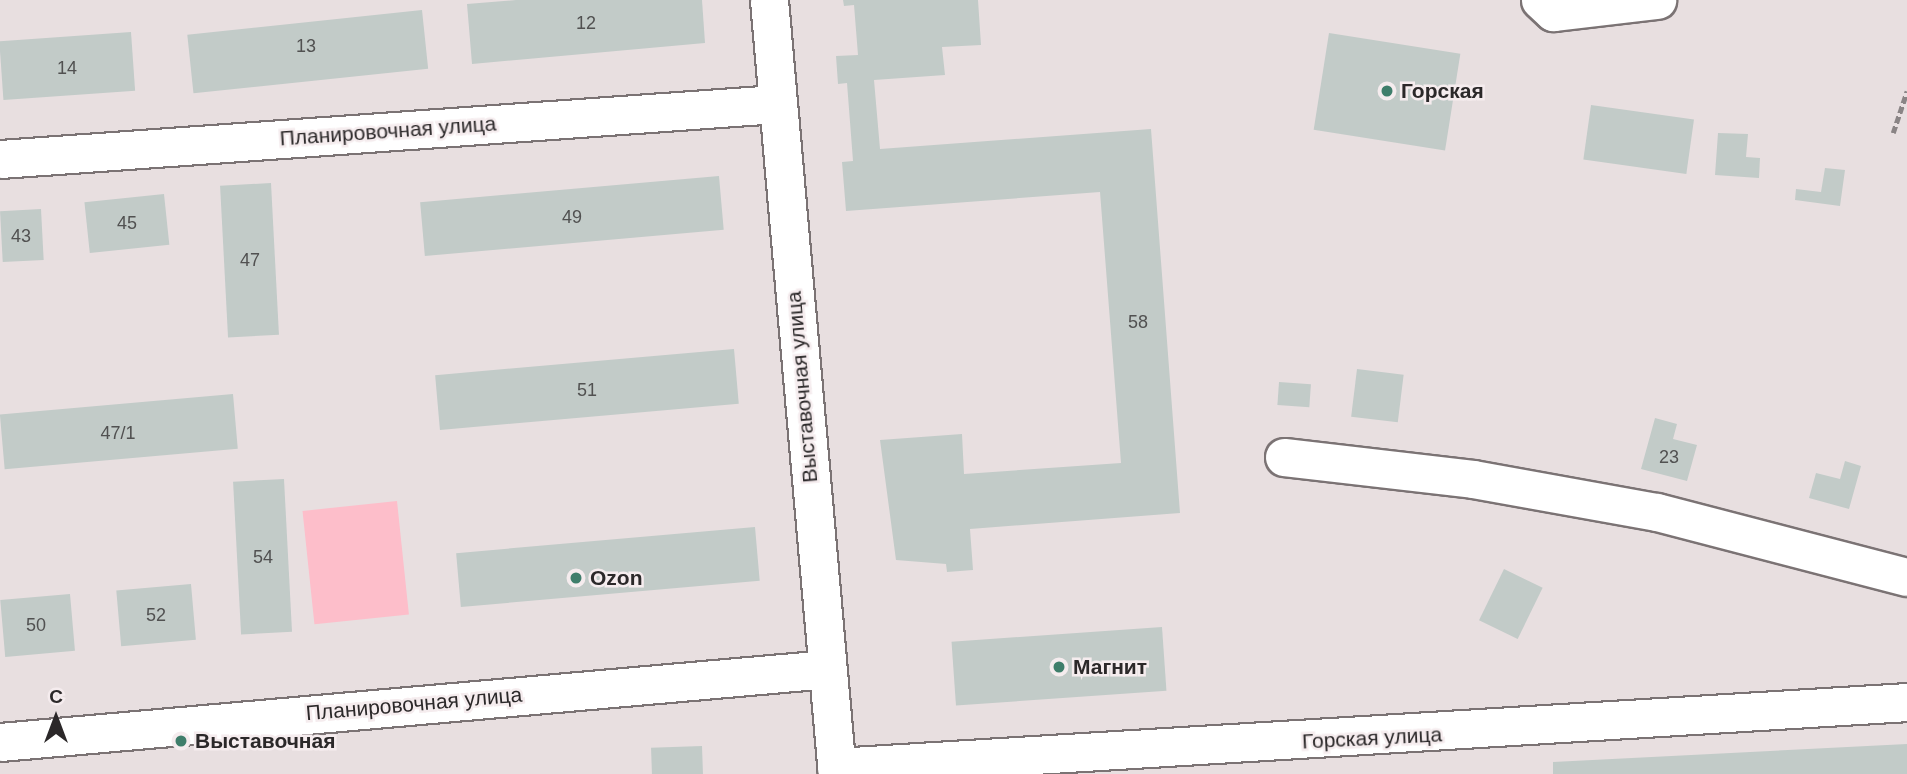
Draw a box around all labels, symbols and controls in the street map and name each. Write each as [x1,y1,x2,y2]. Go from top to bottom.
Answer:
house number: 12 [576,12,596,34]
house number: 13 [296,35,316,57]
house number: 14 [57,57,77,79]
place label: Горская [1401,78,1484,104]
marker: Горская [1379,83,1395,99]
street label: Планировочная улица [279,111,497,151]
house number: 49 [562,206,582,228]
house number: 45 [117,212,137,234]
house number: 43 [11,225,31,247]
house number: 47 [240,249,260,271]
street label: Выставочная улица [781,290,823,484]
house number: 58 [1128,311,1148,333]
house number: 51 [577,379,597,401]
house number: 47/1 [100,422,136,444]
house number: 23 [1659,446,1679,468]
house number: 54 [253,546,273,568]
place label: Ozon [590,565,642,591]
marker: Ozon [568,570,584,586]
house number: 52 [146,604,166,626]
house number: 50 [26,614,46,636]
place label: Магнит [1073,654,1147,680]
marker: Магнит [1051,659,1067,675]
street label: Планировочная улица [305,682,523,726]
north arrow [21,683,91,753]
text: С [49,686,63,707]
street label: Горская улица [1301,722,1443,754]
place label: Выставочная [195,728,335,754]
marker: Выставочная [173,733,189,749]

